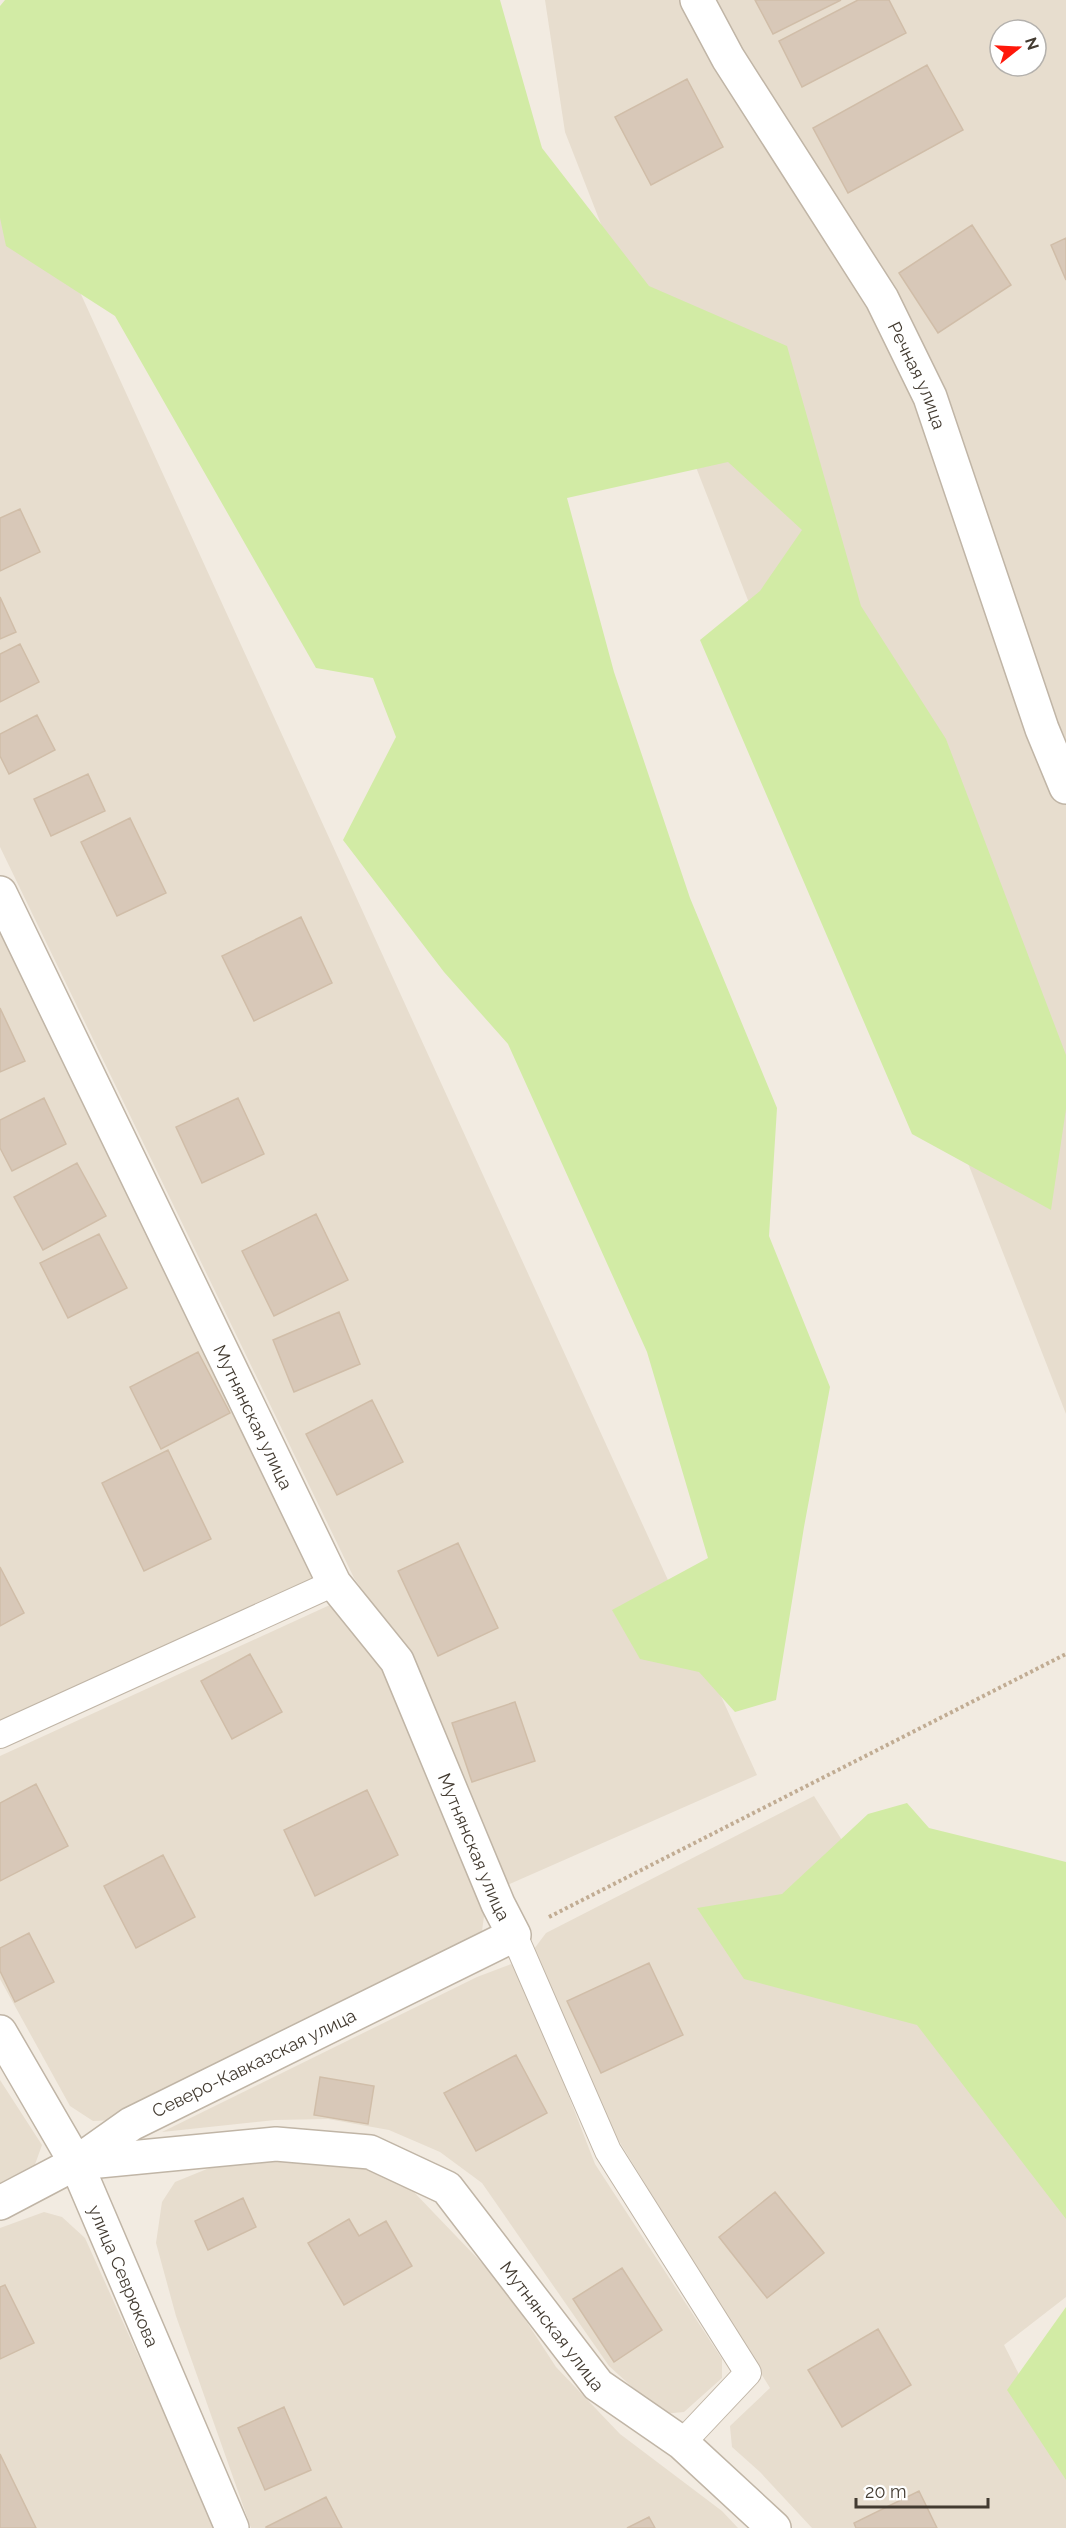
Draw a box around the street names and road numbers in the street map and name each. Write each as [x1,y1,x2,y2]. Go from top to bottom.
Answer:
street label: Речная улица [884,318,951,432]
street label: Мутнянская улица [210,1341,297,1493]
street label: Мутнянская улица [434,1770,515,1924]
street label: Северо-Кавказская улица [149,2004,359,2122]
street label: улица Севрюкова [85,2202,164,2350]
street label: Мутнянская улица [496,2257,609,2395]

